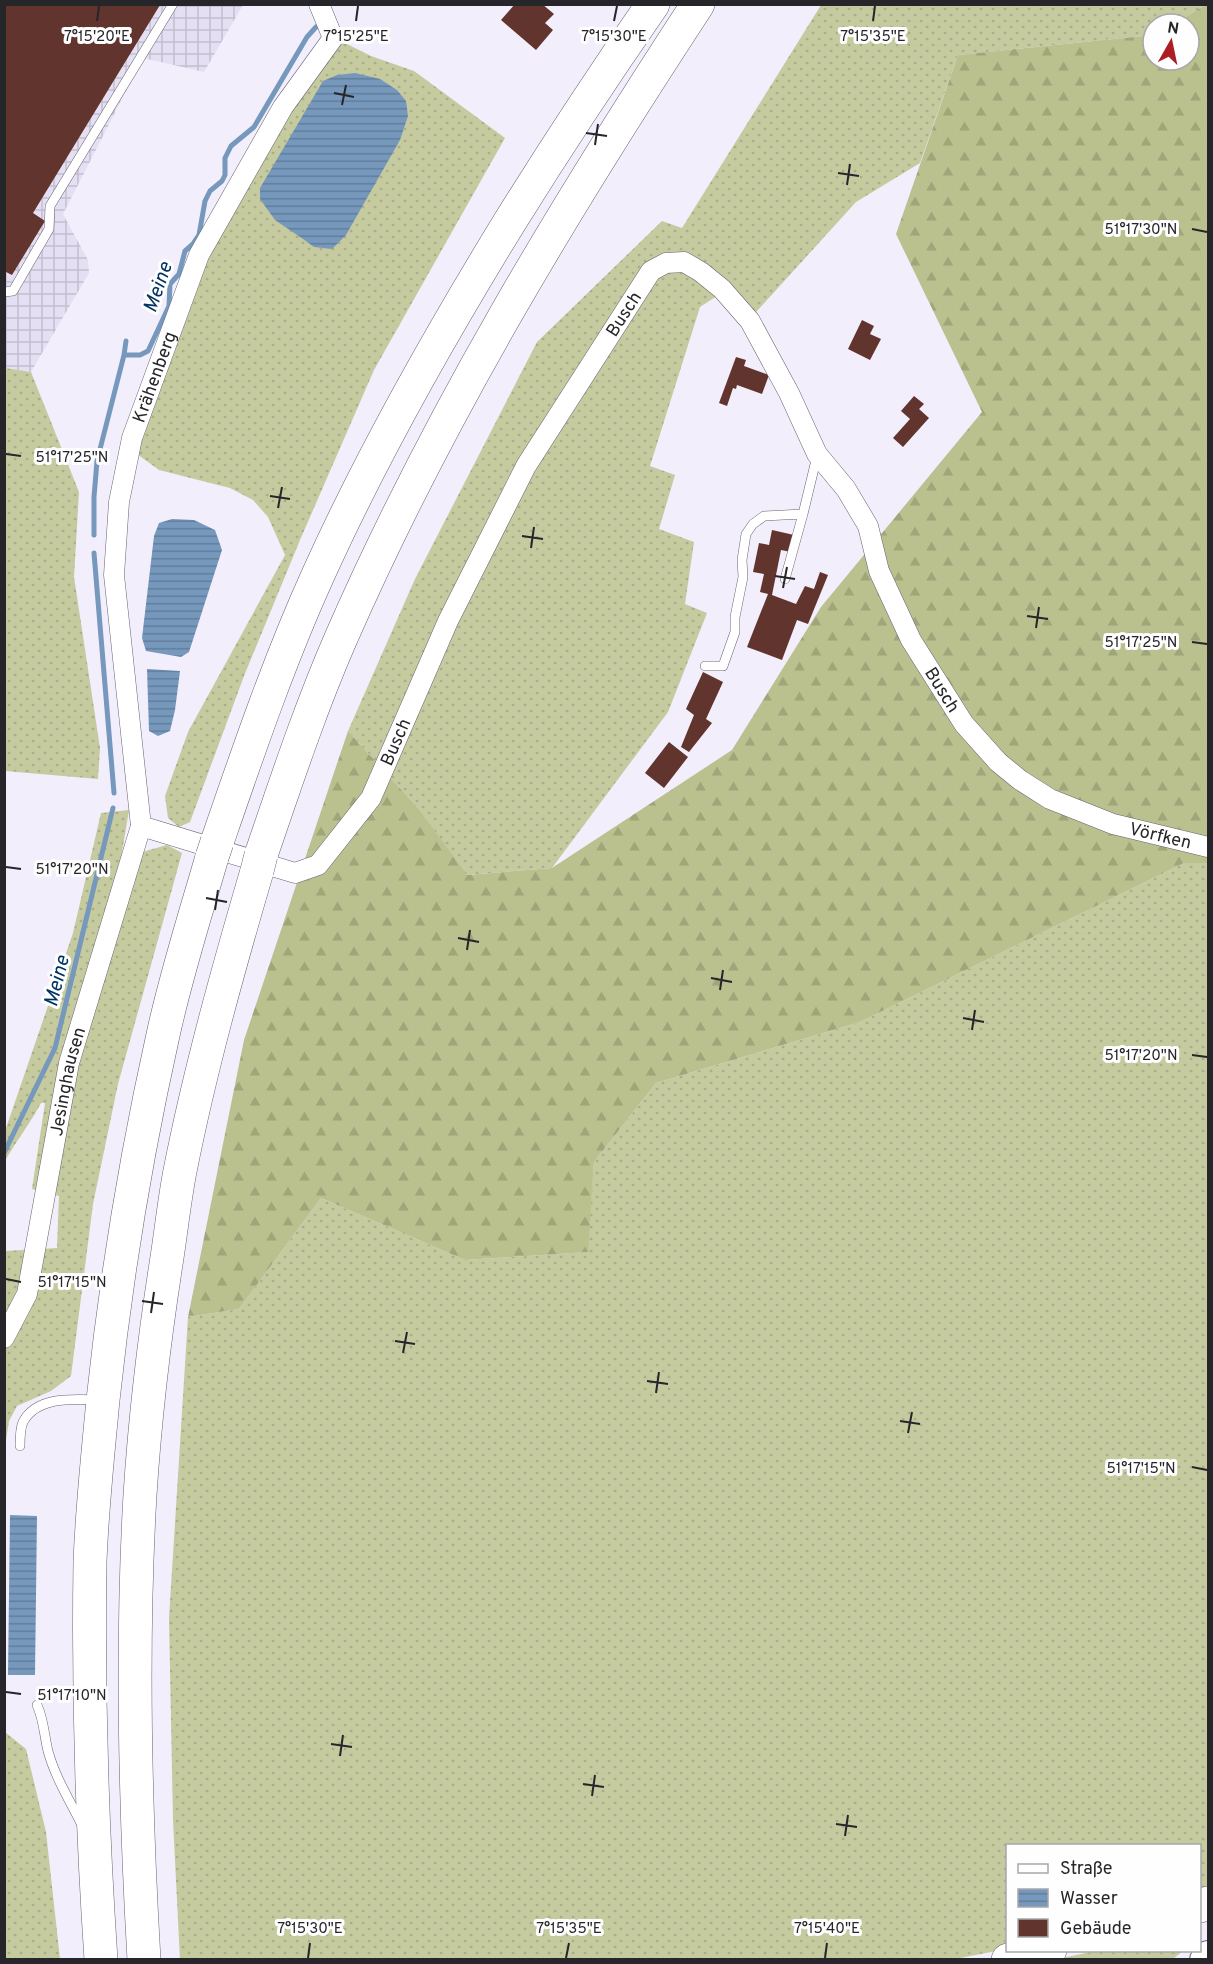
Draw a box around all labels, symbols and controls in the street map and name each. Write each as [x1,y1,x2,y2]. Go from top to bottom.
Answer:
north arrow [1141,12,1201,72]
text: N [1166,18,1180,40]
text: 7°15'20"E [64,28,130,47]
text: 7°15'25"E [323,28,389,47]
text: 7°15'30"E [581,28,647,47]
text: 7°15'35"E [840,28,906,47]
text: 51°17'30"N [1105,221,1177,240]
water label: Meine [138,258,180,316]
street label: Busch [602,288,648,342]
street label: Krähenberg [129,329,183,426]
text: 51°17'25"N [36,449,108,468]
text: 51°17'25"N [1105,634,1177,653]
street label: Busch [918,664,964,718]
street label: Busch [376,715,417,770]
street label: Vörfken [1127,818,1194,856]
text: 51°17'20"N [35,861,109,880]
water label: Meine [39,952,77,1010]
street label: Jesinghausen [46,1025,92,1138]
text: 51°17'20"N [1104,1047,1178,1066]
text: 51°17'15"N [37,1274,107,1293]
text: 51°17'15"N [1106,1460,1176,1479]
text: 51°17'10"N [37,1687,107,1706]
legend [1006,1844,1201,1952]
text: Straße [1060,1858,1112,1881]
text: Wasser [1060,1888,1118,1911]
text: Gebäude [1060,1918,1132,1941]
text: 7°15'30"E [277,1920,343,1939]
text: 7°15'35"E [536,1920,602,1939]
text: 7°15'40"E [794,1920,860,1939]

